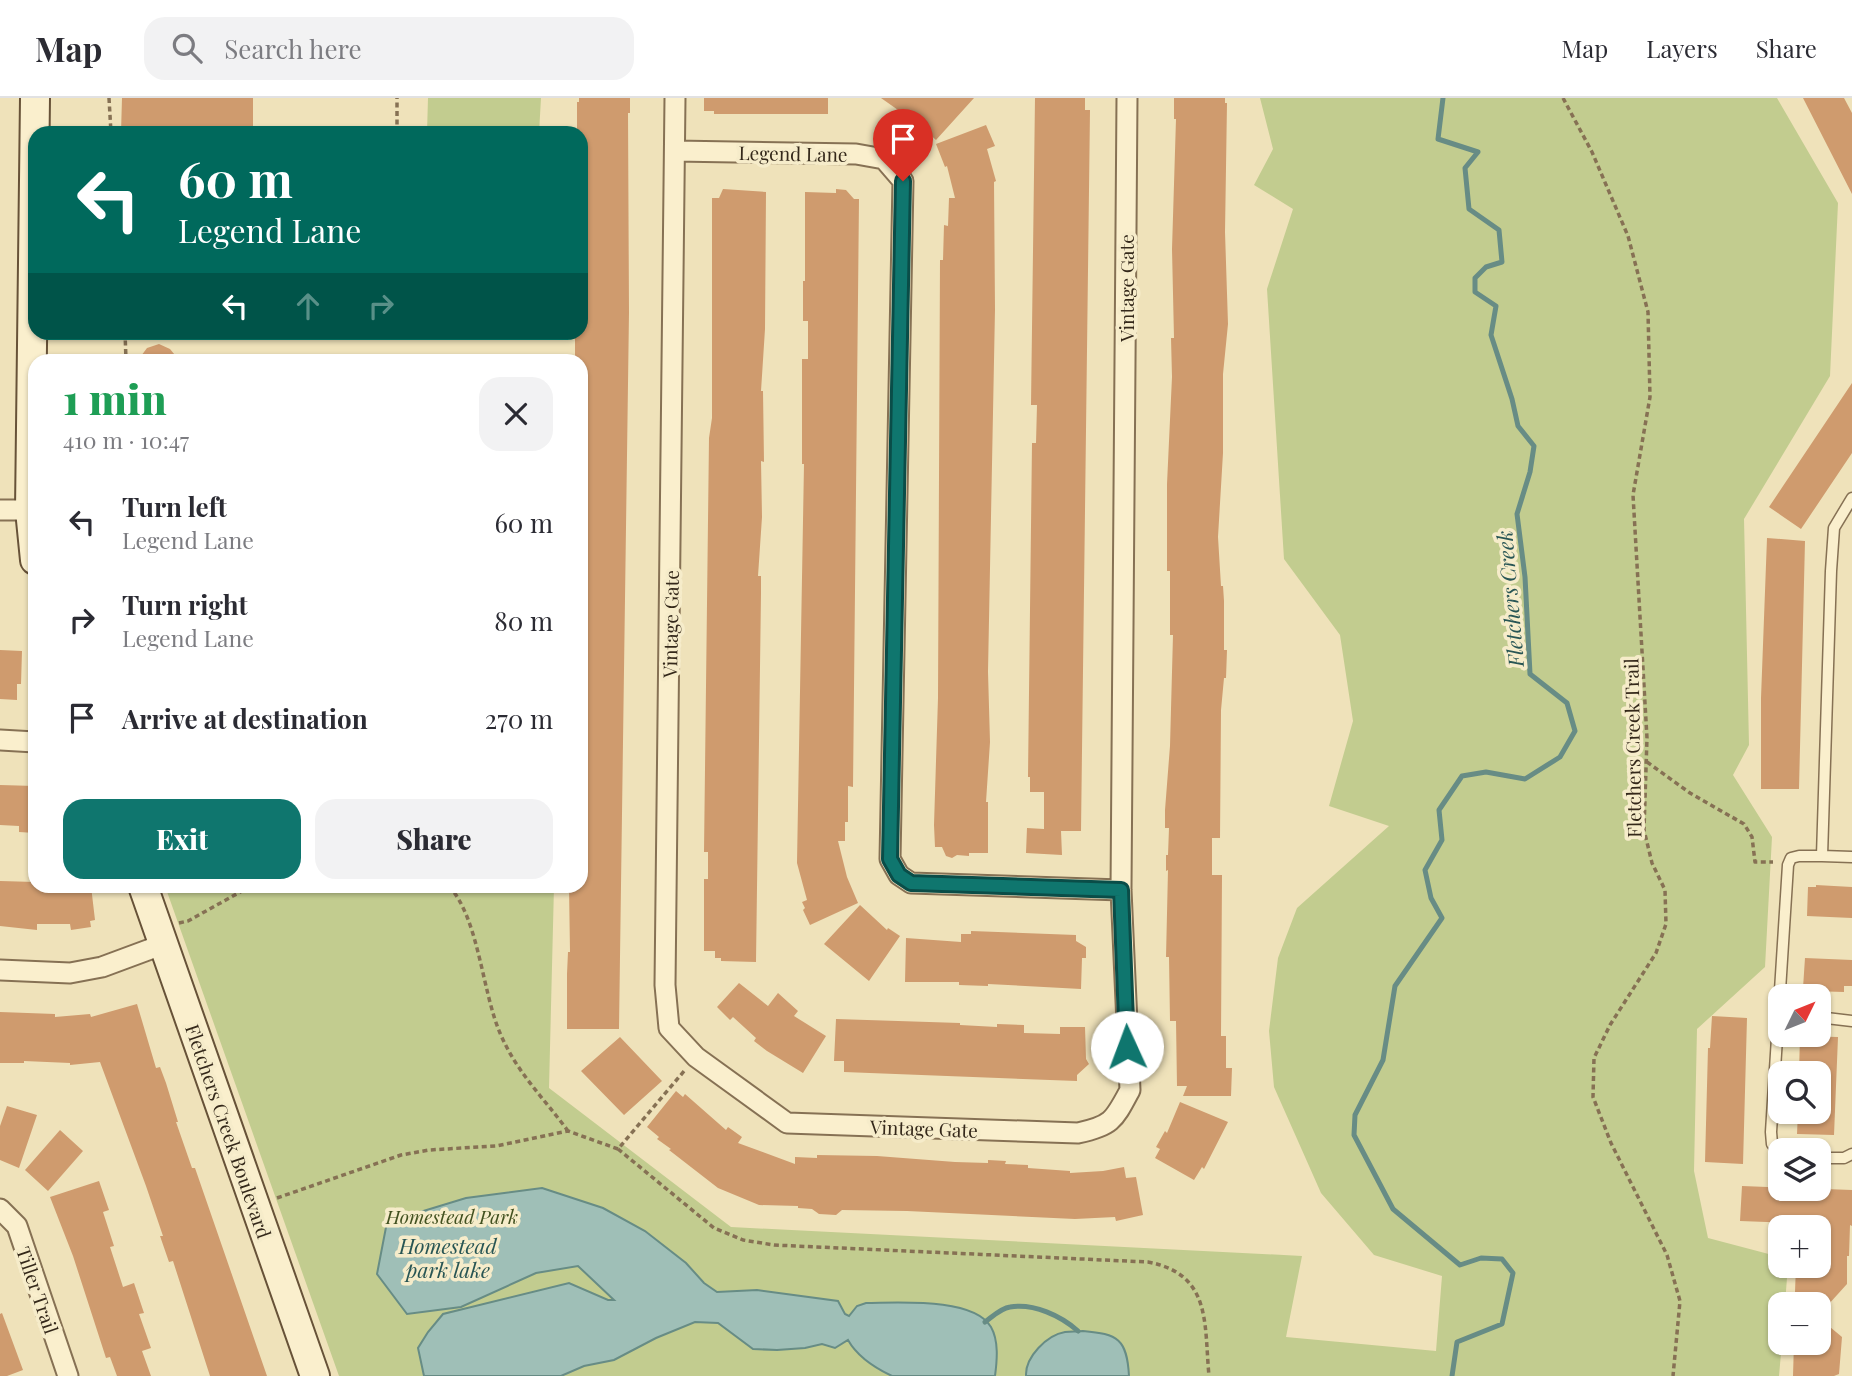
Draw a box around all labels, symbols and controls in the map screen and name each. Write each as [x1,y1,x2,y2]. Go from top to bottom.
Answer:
search box [144,17,634,80]
text: Map [35,26,102,70]
icon: search [168,29,206,67]
text: Search here [224,31,362,66]
text: Map [1562,32,1608,64]
text: Layers [1646,32,1718,64]
text: Share [1756,32,1817,64]
pin [873,109,933,181]
icon: arrive [884,120,922,158]
street label: Legend Lane [738,139,848,167]
text: 60 m [178,145,293,210]
icon: left [63,154,154,245]
text: Legend Lane [178,208,362,251]
street label: Vintage Gate [1113,234,1139,343]
icon: left [216,287,254,325]
icon: ahead [289,287,327,325]
icon: right [362,287,400,325]
text: 1 min [63,370,167,426]
button: close [479,377,553,451]
text: 410 m · 10:47 [63,424,189,455]
text: Turn left [122,489,227,524]
icon: left [63,503,101,541]
text: 60 m [494,505,553,540]
text: Legend Lane [122,524,254,555]
water label: Fletchers Creek [1489,529,1529,669]
street label: Vintage Gate [656,570,684,679]
text: Turn right [122,587,248,622]
icon: right [63,601,101,639]
text: 80 m [494,603,553,638]
text: Legend Lane [122,622,254,653]
street label: Fletchers Creek Trail [1617,657,1647,838]
icon: arrive [63,699,101,737]
text: Arrive at destination [122,701,368,736]
text: 270 m [485,701,553,736]
button: Exit [63,799,301,879]
button: Share [315,799,553,879]
north arrow [1768,984,1830,1046]
map controls [1768,984,1831,1355]
position arrow [1090,1010,1164,1084]
street label: Fletchers Creek Boulevard [180,1020,278,1242]
button: search [1768,1061,1831,1124]
street label: Vintage Gate [869,1113,978,1143]
button: layers [1768,1138,1831,1201]
park label: Homestead Park [385,1203,518,1229]
button: + [1768,1215,1831,1278]
water label: Homestead park lake [398,1231,498,1283]
street label: Tiller Trail [11,1243,65,1338]
button: − [1768,1292,1831,1355]

